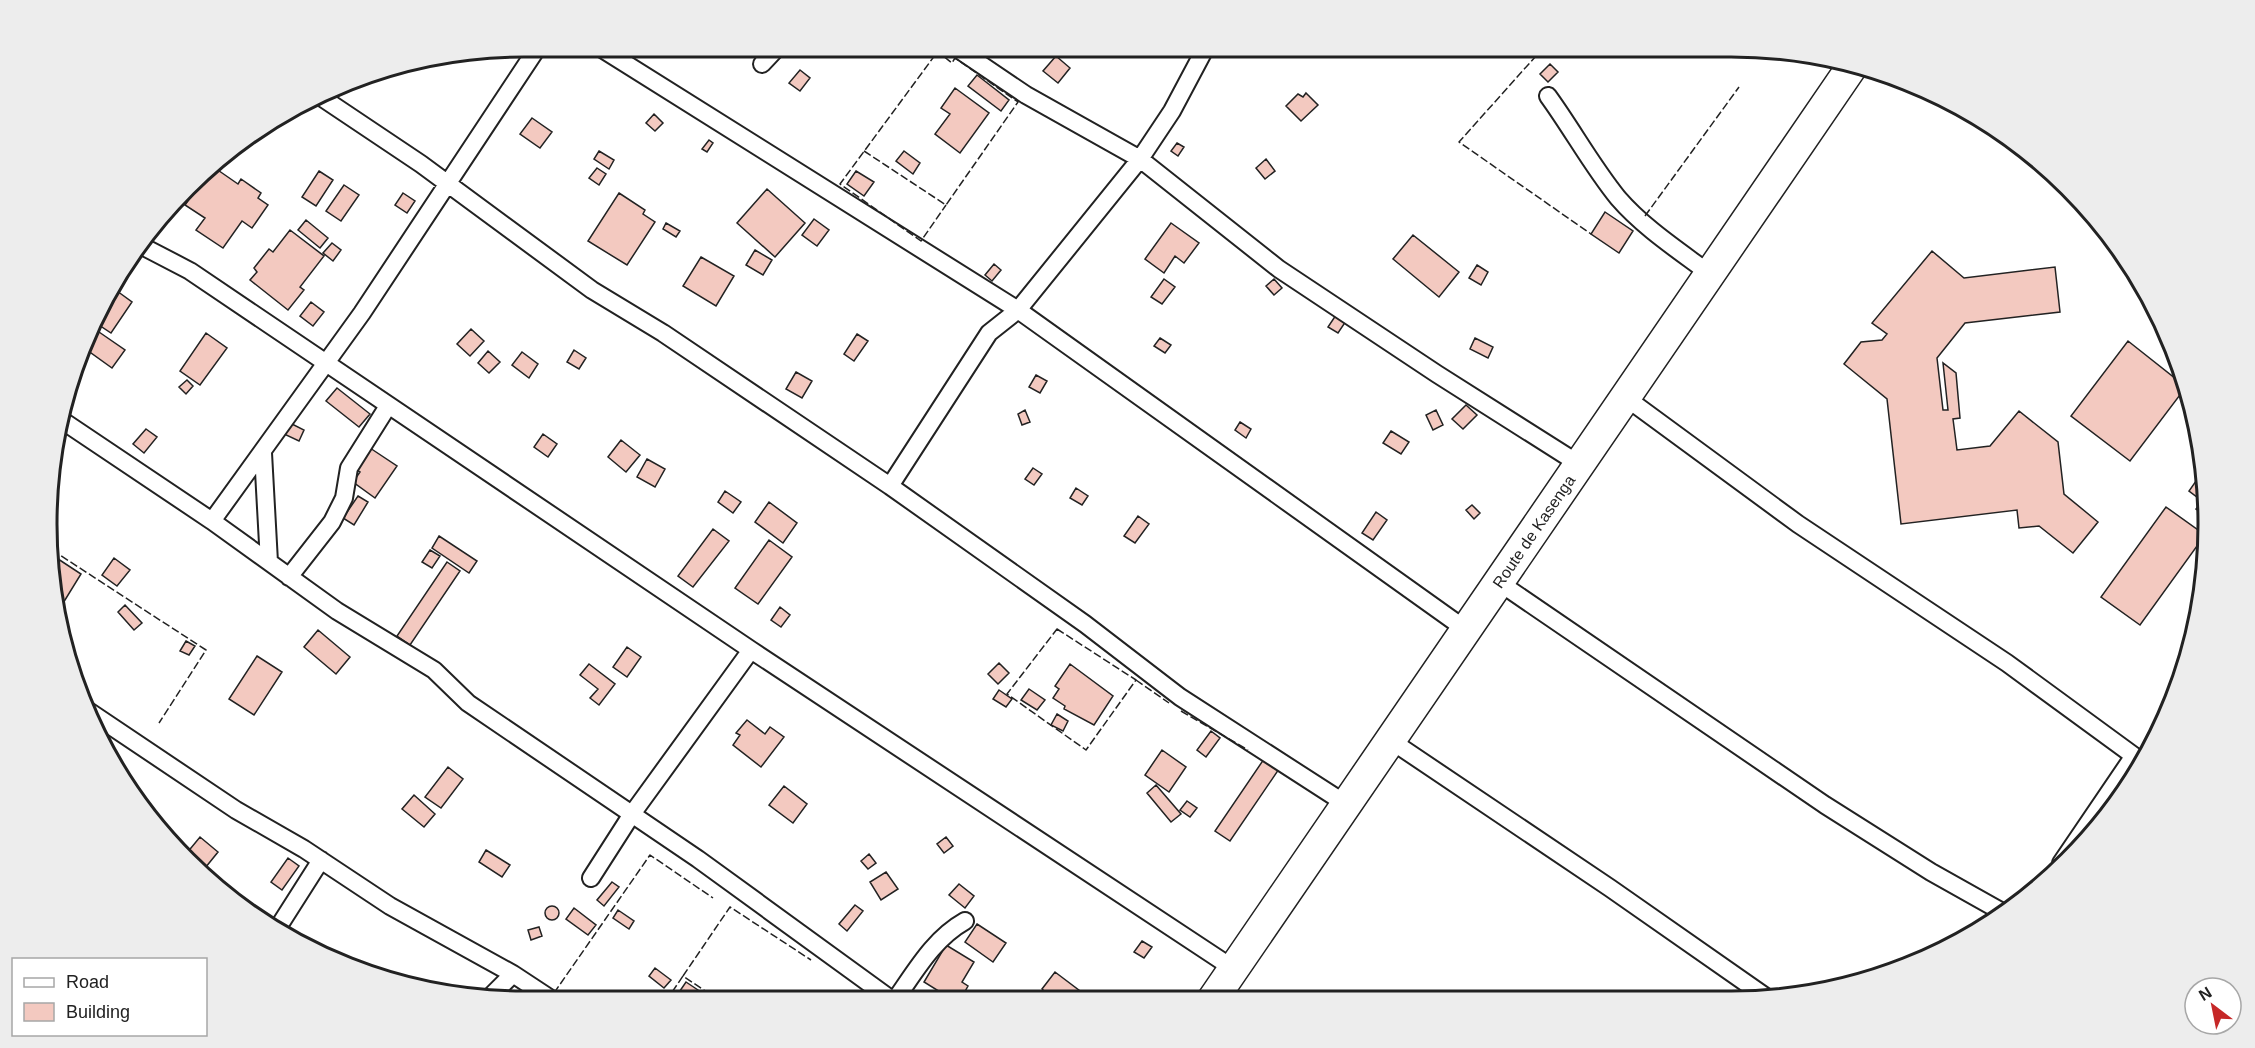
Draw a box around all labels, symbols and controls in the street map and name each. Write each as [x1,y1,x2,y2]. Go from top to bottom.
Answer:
street label: Route de Kasenga [1489,472,1578,591]
legend [12,958,207,1036]
text: Road [66,972,109,992]
north arrow [2183,976,2243,1036]
text: N [2196,983,2215,1004]
text: Building [66,1002,130,1022]

